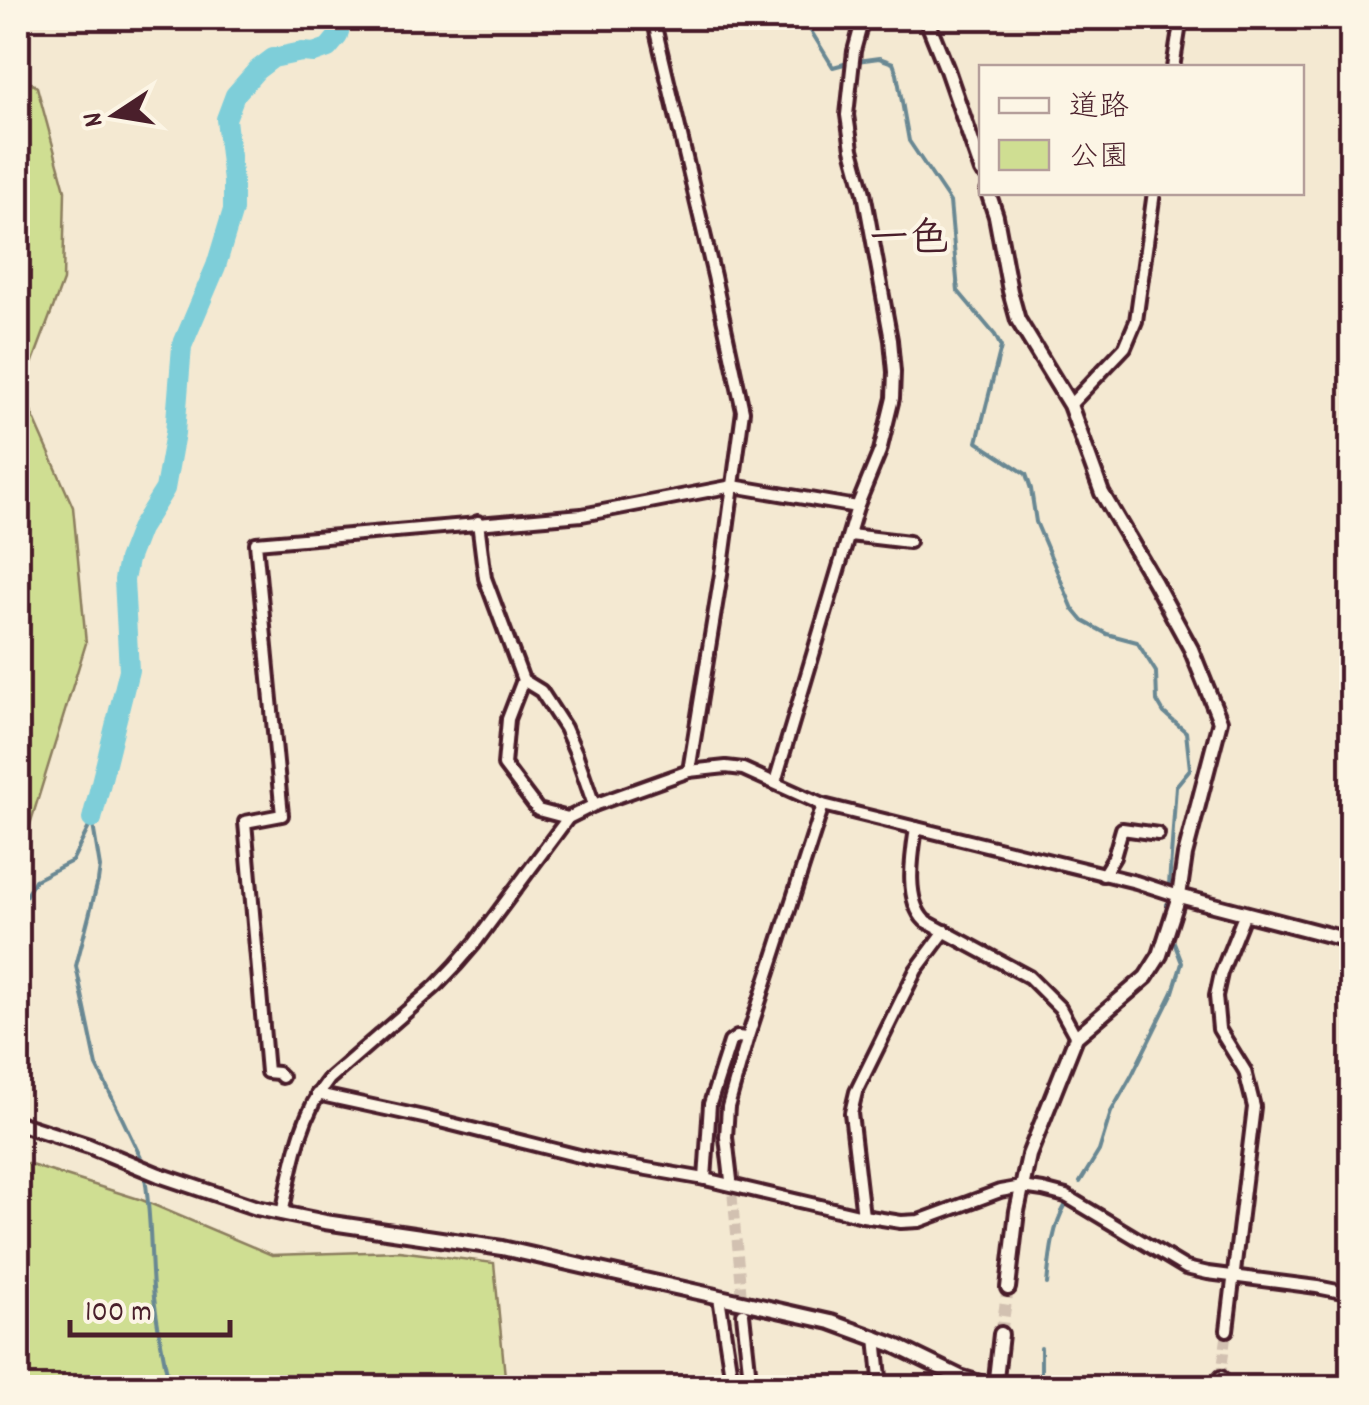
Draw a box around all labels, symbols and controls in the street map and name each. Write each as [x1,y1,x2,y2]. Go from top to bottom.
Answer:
north arrow [65,65,165,165]
legend [979,65,1304,195]
text: 道路 [1069,88,1129,131]
text: N [74,108,116,130]
text: 公園 [1069,138,1129,181]
district label: 一色 [869,214,949,271]
scale bar [70,1275,230,1337]
text: 100 m [85,1293,152,1336]

